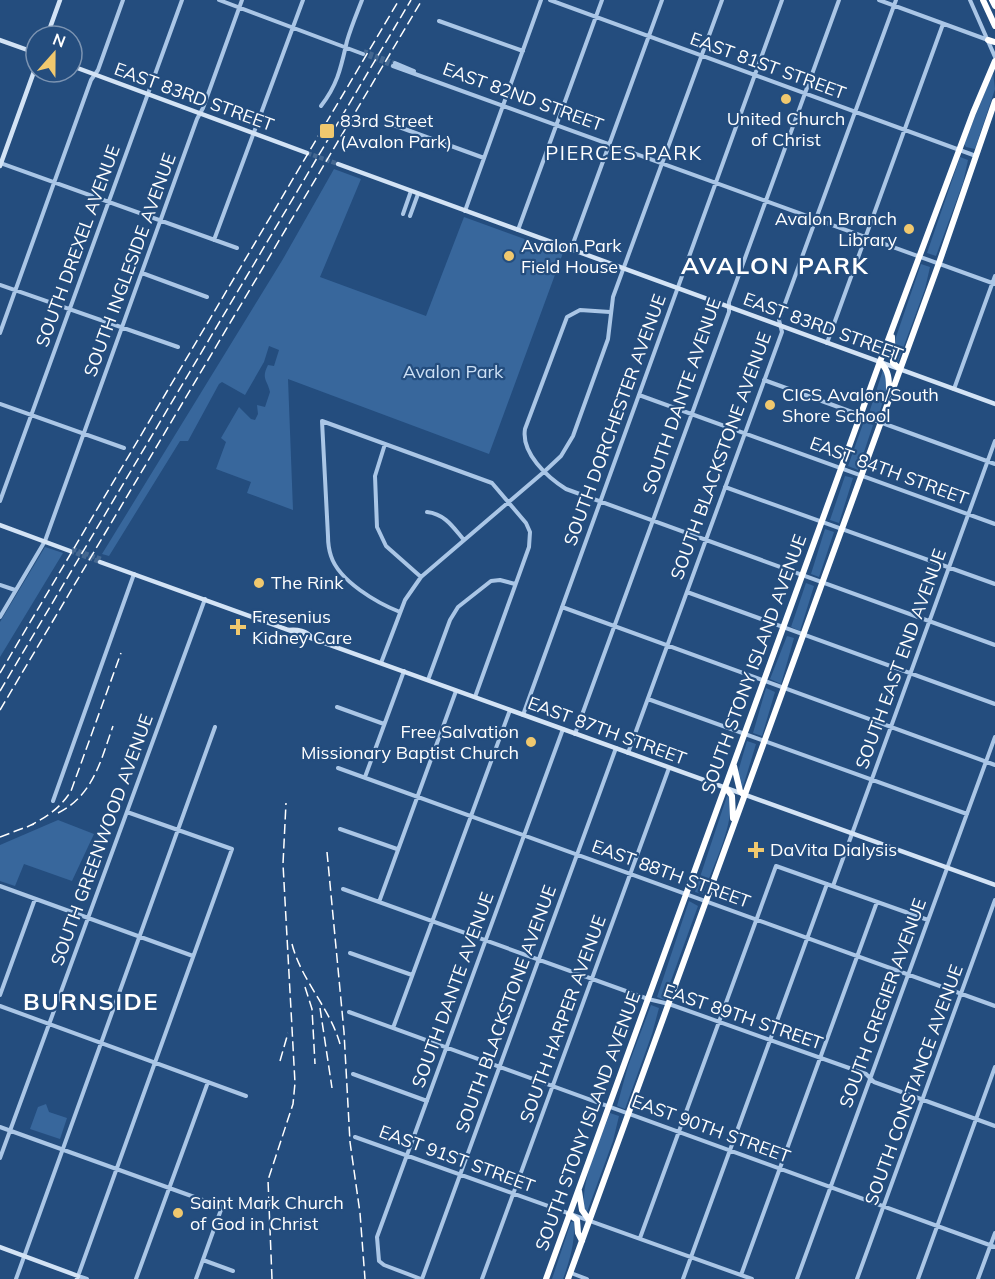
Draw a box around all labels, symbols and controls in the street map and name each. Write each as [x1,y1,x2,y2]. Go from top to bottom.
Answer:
north arrow [24,24,84,84]
street label: EAST 81ST STREET [687,27,849,104]
text: N [50,28,69,51]
street label: EAST 83RD STREET [111,57,277,136]
street label: EAST 82ND STREET [440,57,607,136]
marker: United Church of Christ [779,92,793,106]
place label: United Church of Christ [727,107,845,151]
place label: 83rd Street (Avalon Park) [340,109,452,153]
marker: 83rd Street (Avalon Park) [318,122,336,140]
district label: PIERCES PARK [545,140,703,165]
street label: SOUTH DREXEL AVENUE [30,142,125,350]
street label: SOUTH INGLESIDE AVENUE [78,150,181,380]
place label: Avalon Branch Library [775,207,897,251]
marker: Avalon Branch Library [902,222,916,236]
place label: Avalon Park Field House [521,234,622,278]
marker: Avalon Park Field House [502,249,516,263]
district label: AVALON PARK [681,250,869,280]
street label: EAST 83RD STREET [740,287,906,366]
street label: SOUTH DORCHESTER AVENUE [558,291,671,549]
street label: SOUTH DANTE AVENUE [637,295,726,497]
street label: SOUTH BLACKSTONE AVENUE [665,329,776,583]
park label: Avalon Park [403,360,504,383]
place label: CICS Avalon/South Shore School [782,383,939,427]
marker: CICS Avalon/South Shore School [763,398,777,412]
street label: EAST 84TH STREET [807,431,972,510]
street label: SOUTH STONY ISLAND AVENUE [696,531,811,797]
street label: SOUTH EAST END AVENUE [850,546,951,772]
place label: The Rink [271,571,344,594]
marker: The Rink [252,576,266,590]
place label: Fresenius Kidney Care [252,605,352,649]
marker: Fresenius Kidney Care [229,618,247,636]
street label: EAST 87TH STREET [525,691,690,770]
street label: SOUTH GREENWOOD AVENUE [45,711,158,969]
place label: Free Salvation Missionary Baptist Church [301,720,519,764]
marker: Free Salvation Missionary Baptist Church [524,735,538,749]
street label: EAST 88TH STREET [589,834,754,913]
place label: DaVita Dialysis [770,838,897,861]
marker: DaVita Dialysis [747,841,765,859]
street label: SOUTH BLACKSTONE AVENUE [450,882,561,1136]
street label: SOUTH DANTE AVENUE [406,889,499,1091]
street label: SOUTH CREGIER AVENUE [834,895,931,1111]
street label: SOUTH HARPER AVENUE [514,912,611,1126]
street label: SOUTH CONSTANCE AVENUE [859,961,968,1208]
street label: EAST 89TH STREET [660,978,826,1055]
district label: BURNSIDE [23,986,159,1016]
street label: SOUTH STONY ISLAND AVENUE [530,988,645,1254]
street label: EAST 90TH STREET [629,1089,794,1168]
street label: EAST 91ST STREET [376,1120,538,1197]
place label: Saint Mark Church of God in Christ [190,1191,344,1235]
marker: Saint Mark Church of God in Christ [171,1206,185,1220]

